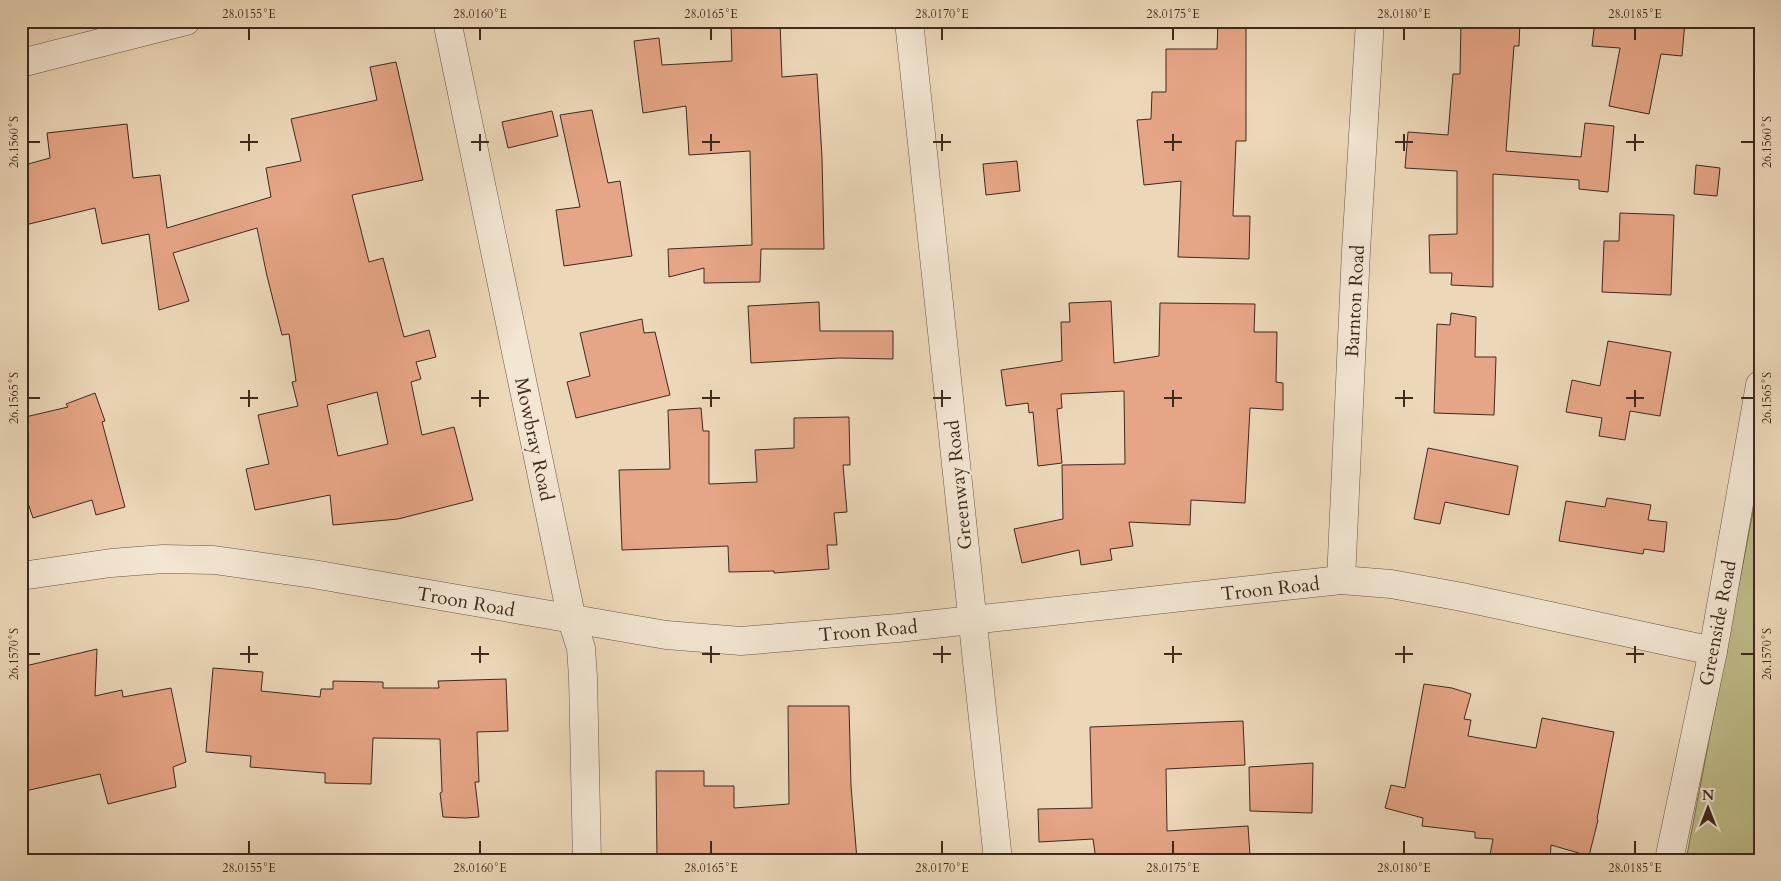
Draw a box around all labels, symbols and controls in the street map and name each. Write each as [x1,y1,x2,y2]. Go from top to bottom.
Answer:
text: 28.0155°E [222,6,276,22]
text: 28.0160°E [453,6,507,22]
text: 28.0165°E [684,6,738,22]
text: 28.0170°E [915,6,969,22]
text: 28.0175°E [1146,6,1200,22]
text: 28.0180°E [1377,6,1431,22]
text: 28.0185°E [1608,6,1662,22]
text: 26.1560°S [6,116,22,168]
text: 26.1560°S [1759,116,1775,168]
street label: Barnton Road [1339,244,1371,358]
text: 26.1565°S [6,372,22,424]
text: 26.1565°S [1759,372,1775,424]
street label: Mowbray Road [508,375,560,503]
street label: Greenway Road [939,419,979,551]
street label: Greenside Road [1693,558,1743,688]
street label: Troon Road [1219,571,1321,607]
street label: Troon Road [415,581,517,623]
street label: Troon Road [818,614,919,648]
text: 26.1570°S [6,628,22,680]
text: 26.1570°S [1759,628,1775,680]
north arrow [1684,784,1734,834]
text: N [1702,786,1714,805]
text: 28.0155°E [222,860,276,876]
text: 28.0160°E [453,860,507,876]
text: 28.0165°E [684,860,738,876]
text: 28.0170°E [915,860,969,876]
text: 28.0175°E [1146,860,1200,876]
text: 28.0180°E [1377,860,1431,876]
text: 28.0185°E [1608,860,1662,876]

